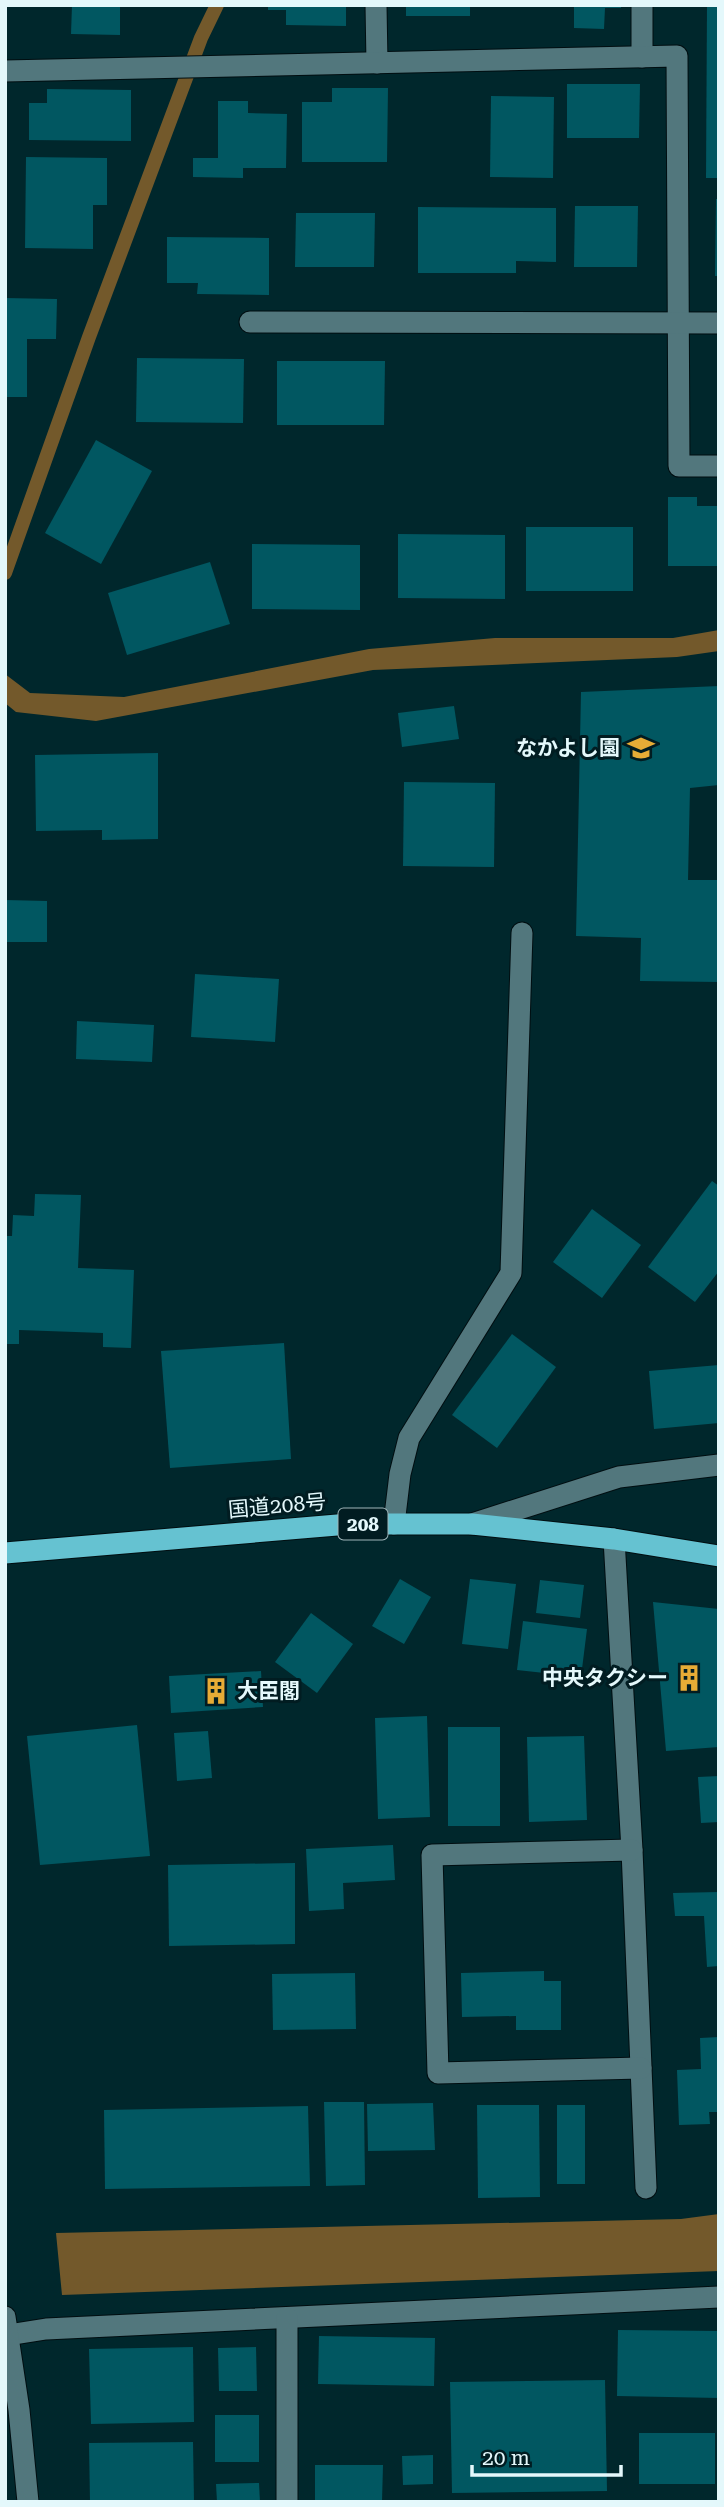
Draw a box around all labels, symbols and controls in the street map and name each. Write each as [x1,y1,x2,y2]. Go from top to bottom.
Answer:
school or university icon: なかよし園 [626,733,656,763]
place label: なかよし園 [516,736,620,760]
street label: 国道208号 [227,1490,327,1522]
road number: 208 [338,1508,388,1540]
building icon: 中央タクシー [674,1663,704,1693]
place label: 中央タクシー [542,1666,668,1690]
building icon: 大臣閣 [201,1676,231,1706]
place label: 大臣閣 [237,1679,300,1703]
scale bar [472,2434,621,2478]
text: 20 m [482,2446,530,2470]

